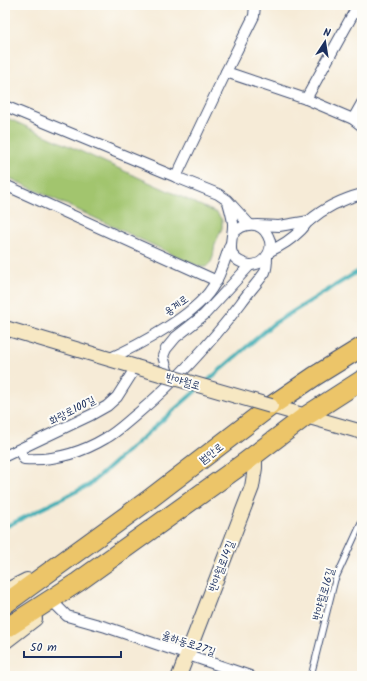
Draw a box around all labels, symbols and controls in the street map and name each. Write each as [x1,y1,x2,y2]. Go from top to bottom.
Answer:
north arrow [305,22,345,62]
text: N [322,24,332,43]
street label: 용계로 [161,291,193,321]
street label: 반야월로 [163,368,202,396]
street label: 화랑로100길 [46,391,99,430]
street label: 범안로 [196,439,228,469]
street label: 반야월로14길 [204,538,240,595]
street label: 반야월로16길 [308,566,340,623]
street label: 율하동로27길 [159,626,218,662]
scale bar [24,633,121,659]
text: 50 m [30,638,57,657]

